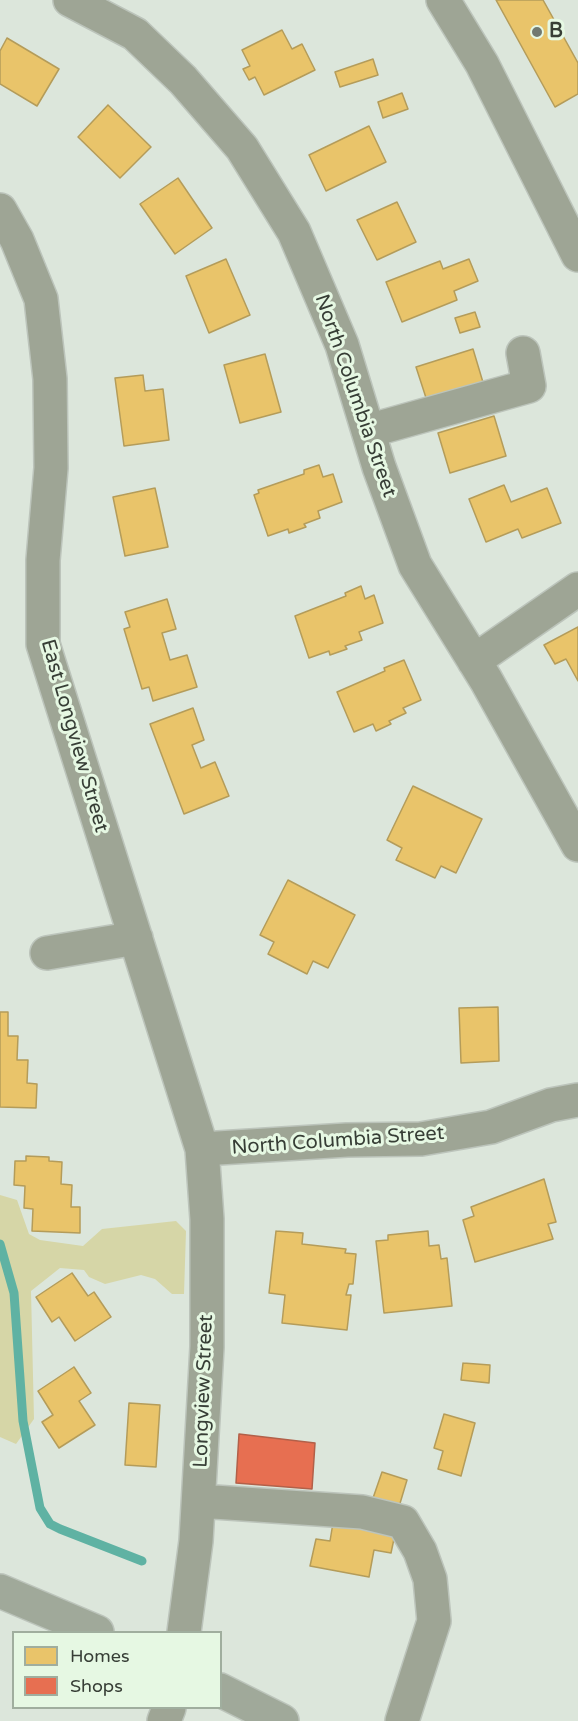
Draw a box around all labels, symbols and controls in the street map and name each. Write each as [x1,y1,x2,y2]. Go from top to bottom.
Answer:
place label: B [549,20,563,44]
marker: B [530,25,544,39]
street label: North Columbia Street [309,291,401,501]
street label: East Longview Street [35,637,113,835]
street label: North Columbia Street [231,1122,445,1160]
street label: Longview Street [189,1314,219,1468]
legend [12,1631,222,1709]
text: Homes [70,1645,130,1667]
text: Shops [70,1675,123,1697]

